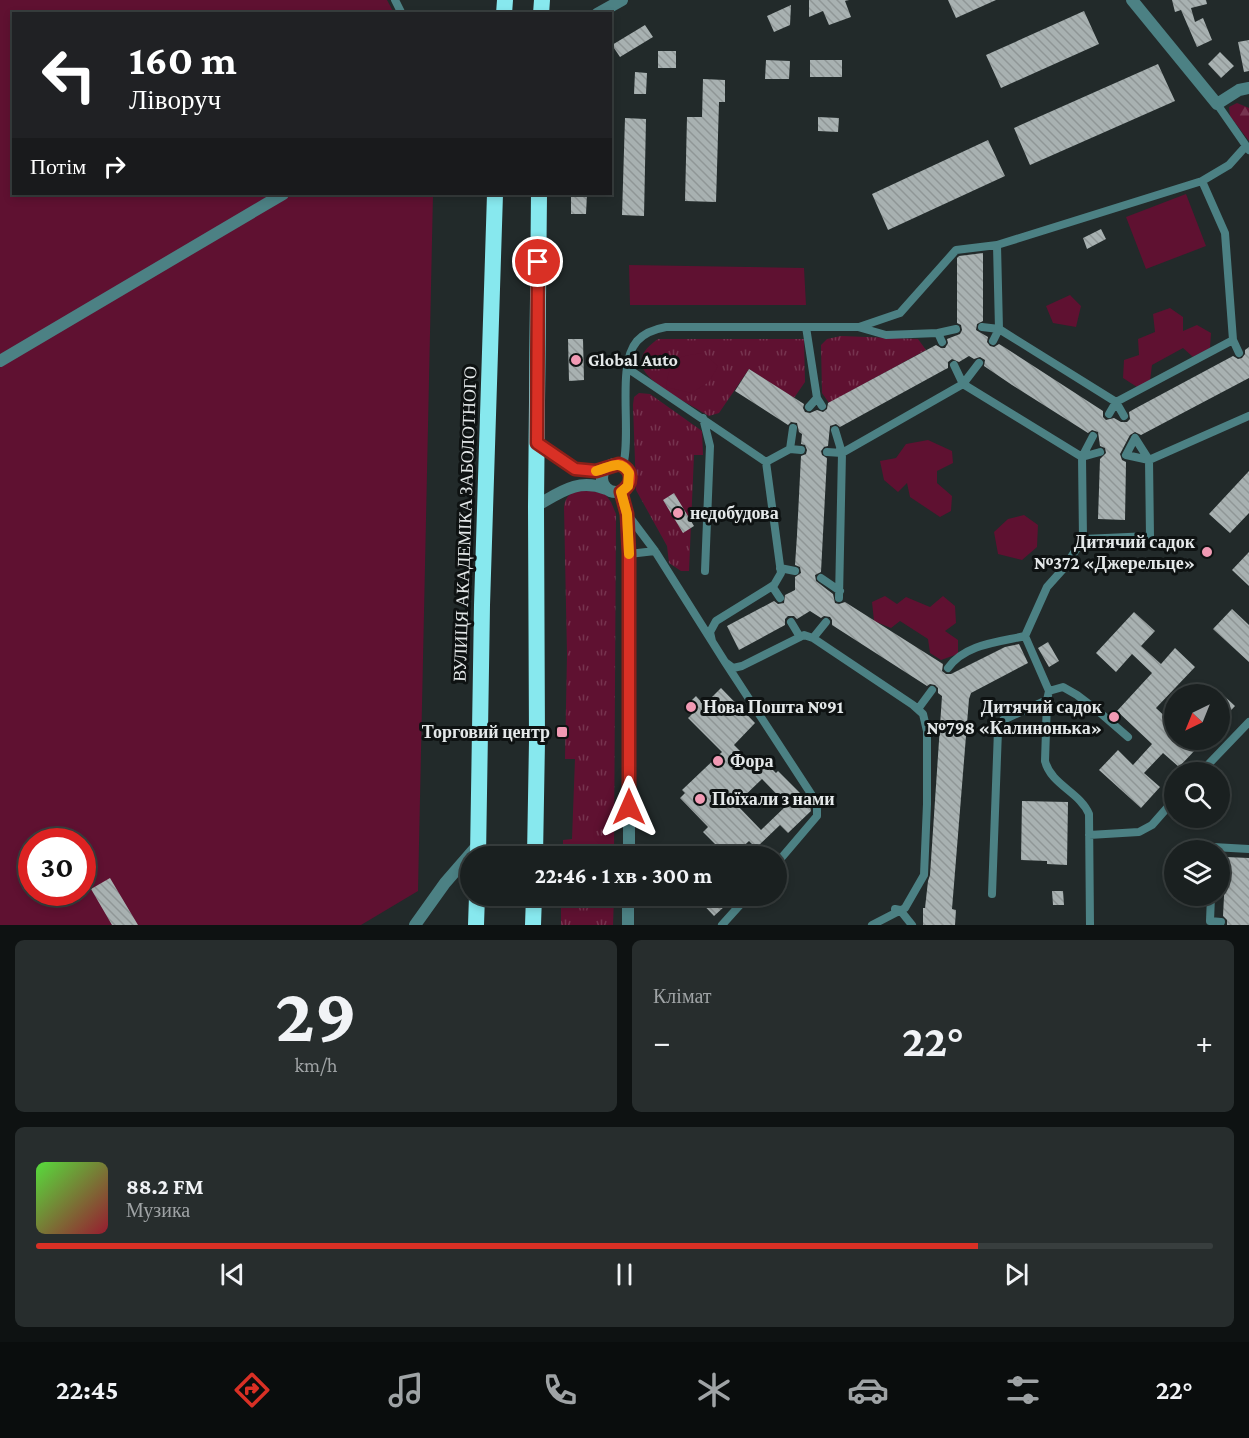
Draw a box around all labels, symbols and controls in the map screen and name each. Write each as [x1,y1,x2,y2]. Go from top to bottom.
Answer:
icon: left [30,36,108,114]
text: 160 m [129,36,237,83]
text: Ліворуч [129,85,221,115]
icon: right [98,150,131,183]
text: Потім [30,154,86,179]
pin [512,236,563,287]
icon: arrive [521,245,554,278]
place label: Global Auto [588,350,678,370]
marker: Global Auto [569,353,583,367]
street label: ВУЛИЦЯ АКАДЕМІКА ЗАБОЛОТНОГО [449,366,481,682]
place label: недобудова [690,503,779,523]
marker: недобудова [671,506,685,520]
place label: Дитячий садок №372 «Джерельце» [1034,532,1196,573]
marker: Дитячий садок №372 «Джерельце» [1200,545,1214,559]
north arrow [1164,684,1230,750]
map controls [1164,684,1230,906]
place label: Нова Пошта №91 [703,697,844,717]
place label: Дитячий садок №798 «Калинонька» [927,697,1103,738]
marker: Нова Пошта №91 [684,700,698,714]
marker: Дитячий садок №798 «Калинонька» [1107,710,1121,724]
place label: Торговий центр [422,722,550,742]
marker: Торговий центр [555,725,569,739]
place label: Фора [730,751,773,771]
marker: Фора [711,754,725,768]
button: search [1164,762,1230,828]
position arrow [597,775,661,839]
place label: Поїхали з нами [712,789,835,809]
marker: Поїхали з нами [693,792,707,806]
speed limit sign: 30 [18,828,96,906]
button: layers [1164,840,1230,906]
text: 22:46 · 1 хв · 300 m [535,863,712,888]
text: 29 [275,971,357,1058]
text: Клімат [653,985,712,1007]
text: 22° [902,1016,964,1066]
text: − [653,1023,670,1060]
text: + [1196,1023,1213,1060]
text: km/h [294,1054,338,1076]
text: 88.2 FM [126,1174,204,1199]
text: Музика [126,1199,190,1221]
icon: previous [216,1258,249,1291]
icon: pause [608,1258,641,1291]
icon: next [1000,1258,1033,1291]
icon: directions [231,1369,273,1411]
icon: music [385,1369,427,1411]
icon: phone [539,1369,581,1411]
icon: climate [693,1369,735,1411]
icon: car [847,1369,889,1411]
icon: filters [1002,1369,1044,1411]
text: 22:45 [56,1375,118,1405]
text: 22° [1156,1375,1193,1405]

